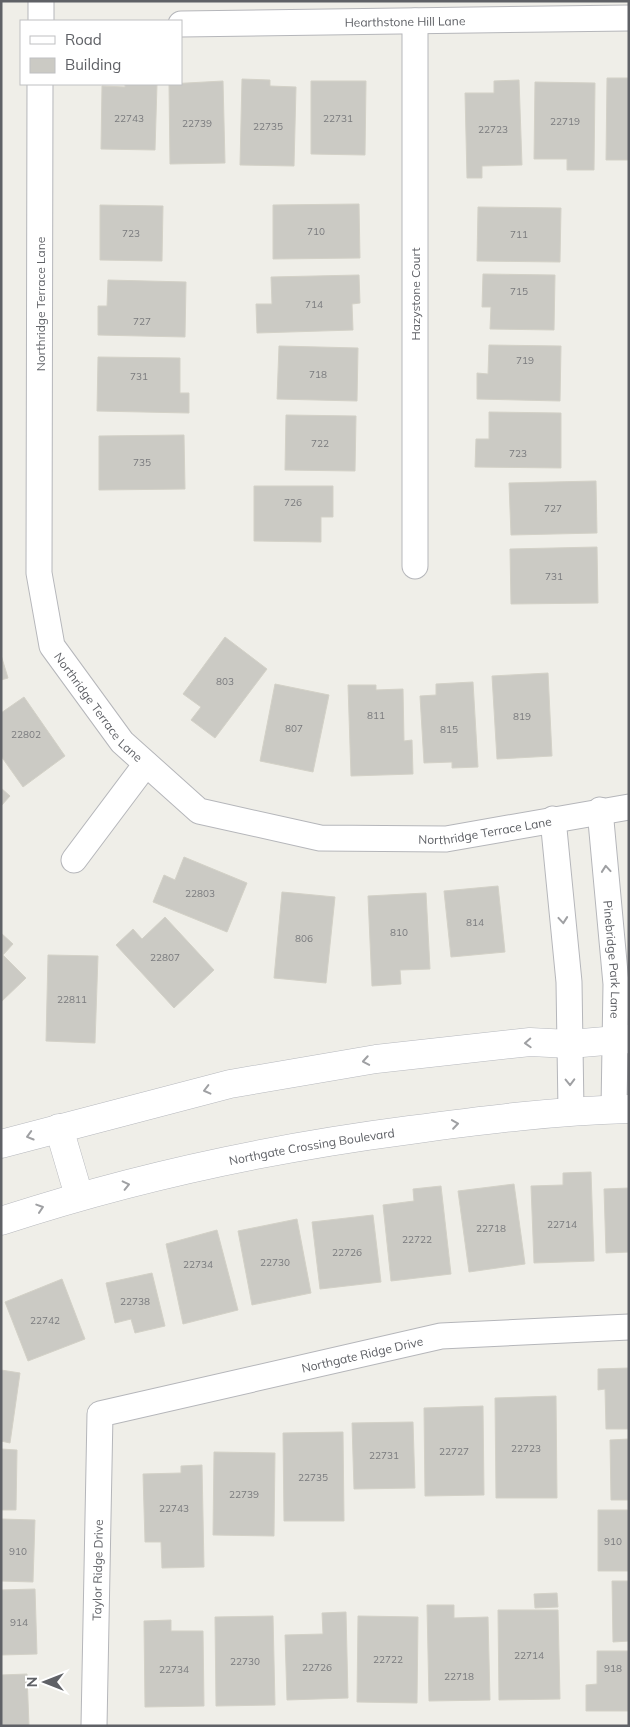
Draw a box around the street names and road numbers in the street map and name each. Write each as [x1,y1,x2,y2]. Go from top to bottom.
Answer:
street label: Hearthstone Hill Lane [345,13,465,29]
street label: Northridge Terrace Lane [33,237,48,371]
street label: Hazystone Court [408,248,423,340]
street label: Northridge Terrace Lane [52,649,146,765]
street label: Northridge Terrace Lane [418,813,553,847]
street label: Pinebridge Park Lane [601,900,624,1019]
street label: Northgate Crossing Boulevard [228,1125,395,1168]
street label: Northgate Ridge Drive [300,1333,424,1375]
street label: Taylor Ridge Drive [89,1519,105,1621]

